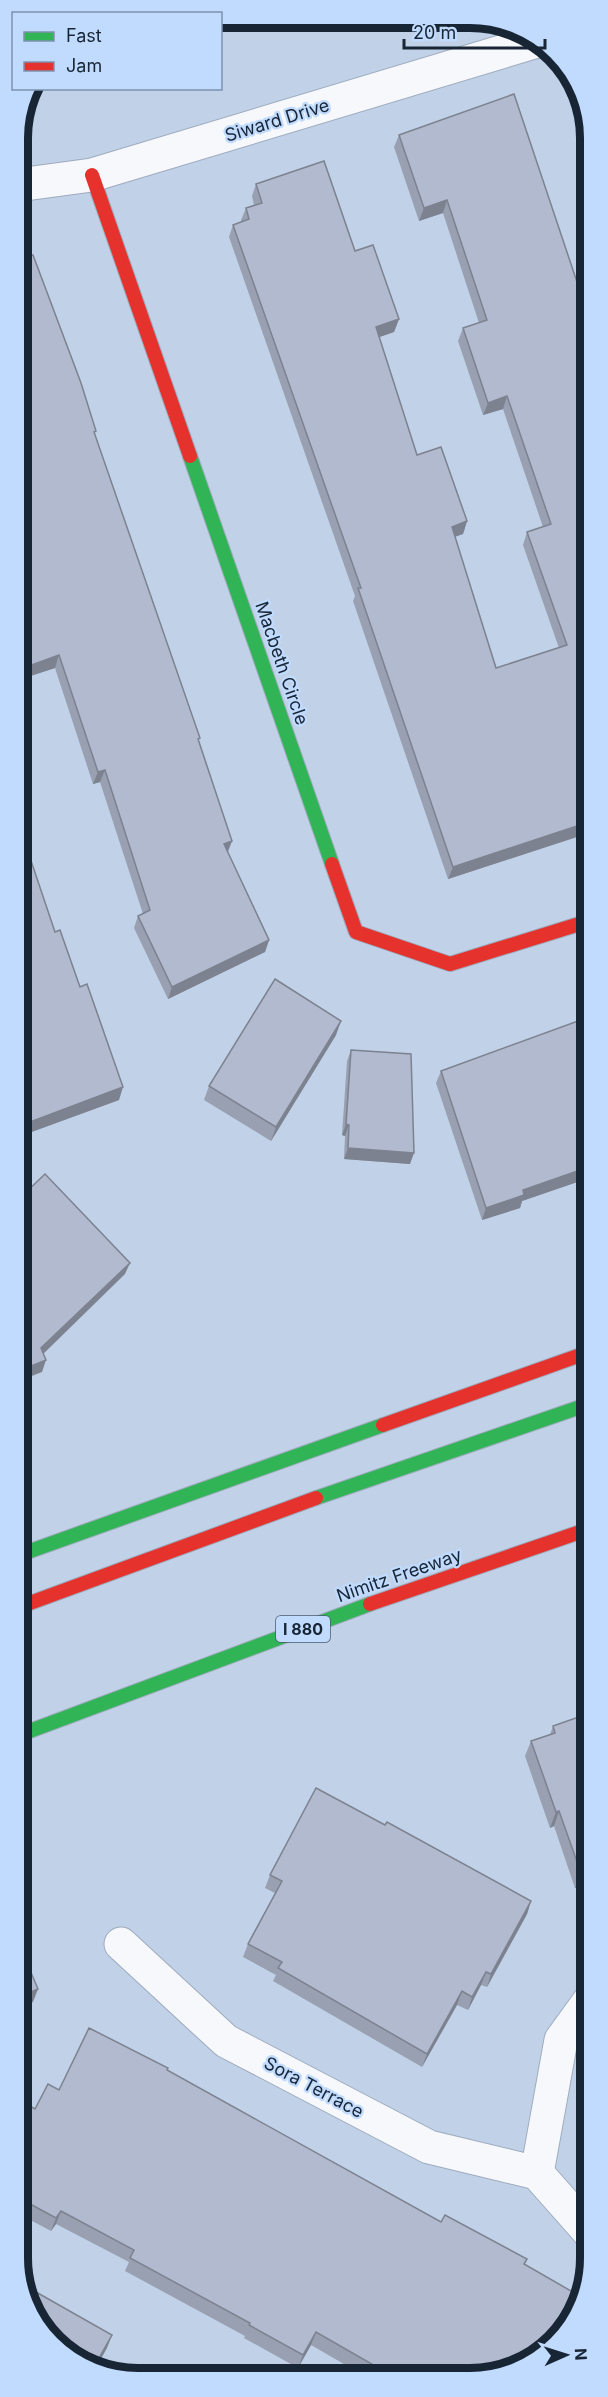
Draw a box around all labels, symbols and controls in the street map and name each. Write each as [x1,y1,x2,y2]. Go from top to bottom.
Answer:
legend [12,12,222,90]
scale bar [404,12,545,50]
text: 20 m [413,22,456,43]
text: Fast [66,25,102,46]
text: Jam [66,55,102,76]
street label: Siward Drive [222,94,332,146]
street label: Macbeth Circle [251,599,313,727]
street label: Nimitz Freeway [334,1544,464,1606]
road number: I 880 [276,1616,330,1642]
street label: Sora Terrace [261,2052,367,2122]
north arrow [536,2325,596,2385]
text: N [571,2348,591,2361]

